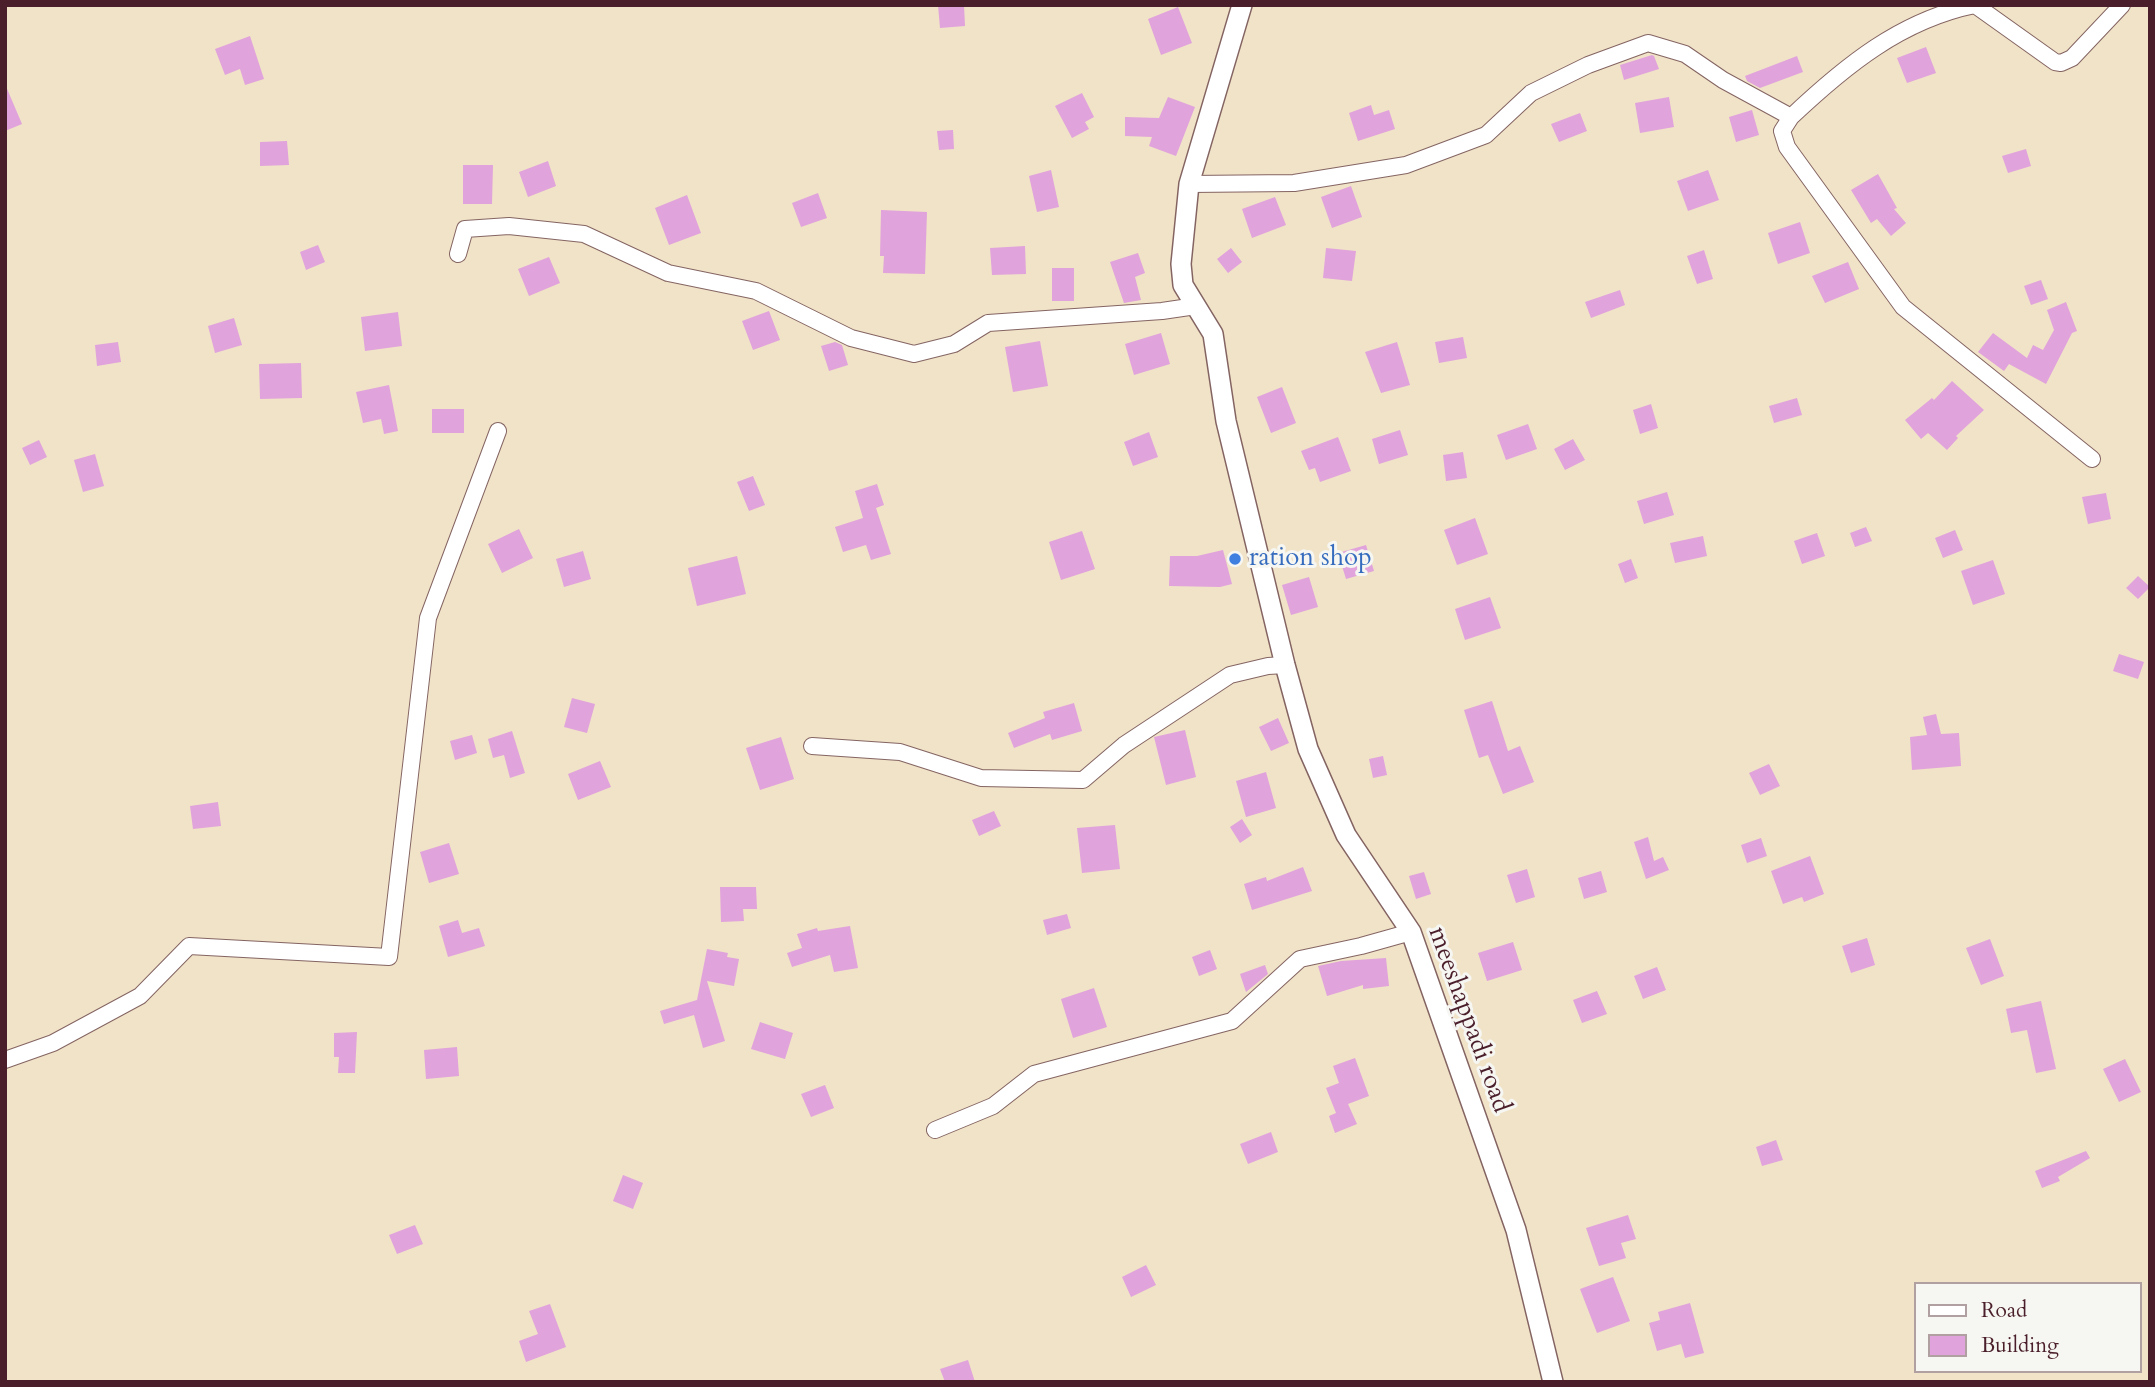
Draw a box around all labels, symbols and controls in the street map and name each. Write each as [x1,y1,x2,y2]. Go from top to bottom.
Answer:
place label: ration shop [1249,543,1372,575]
marker: ration shop [1227,551,1243,567]
street label: meeshappadi road [1420,923,1516,1117]
legend [1913,1282,2141,1373]
text: Road [1981,1296,2027,1325]
text: Building [1981,1331,2059,1360]

